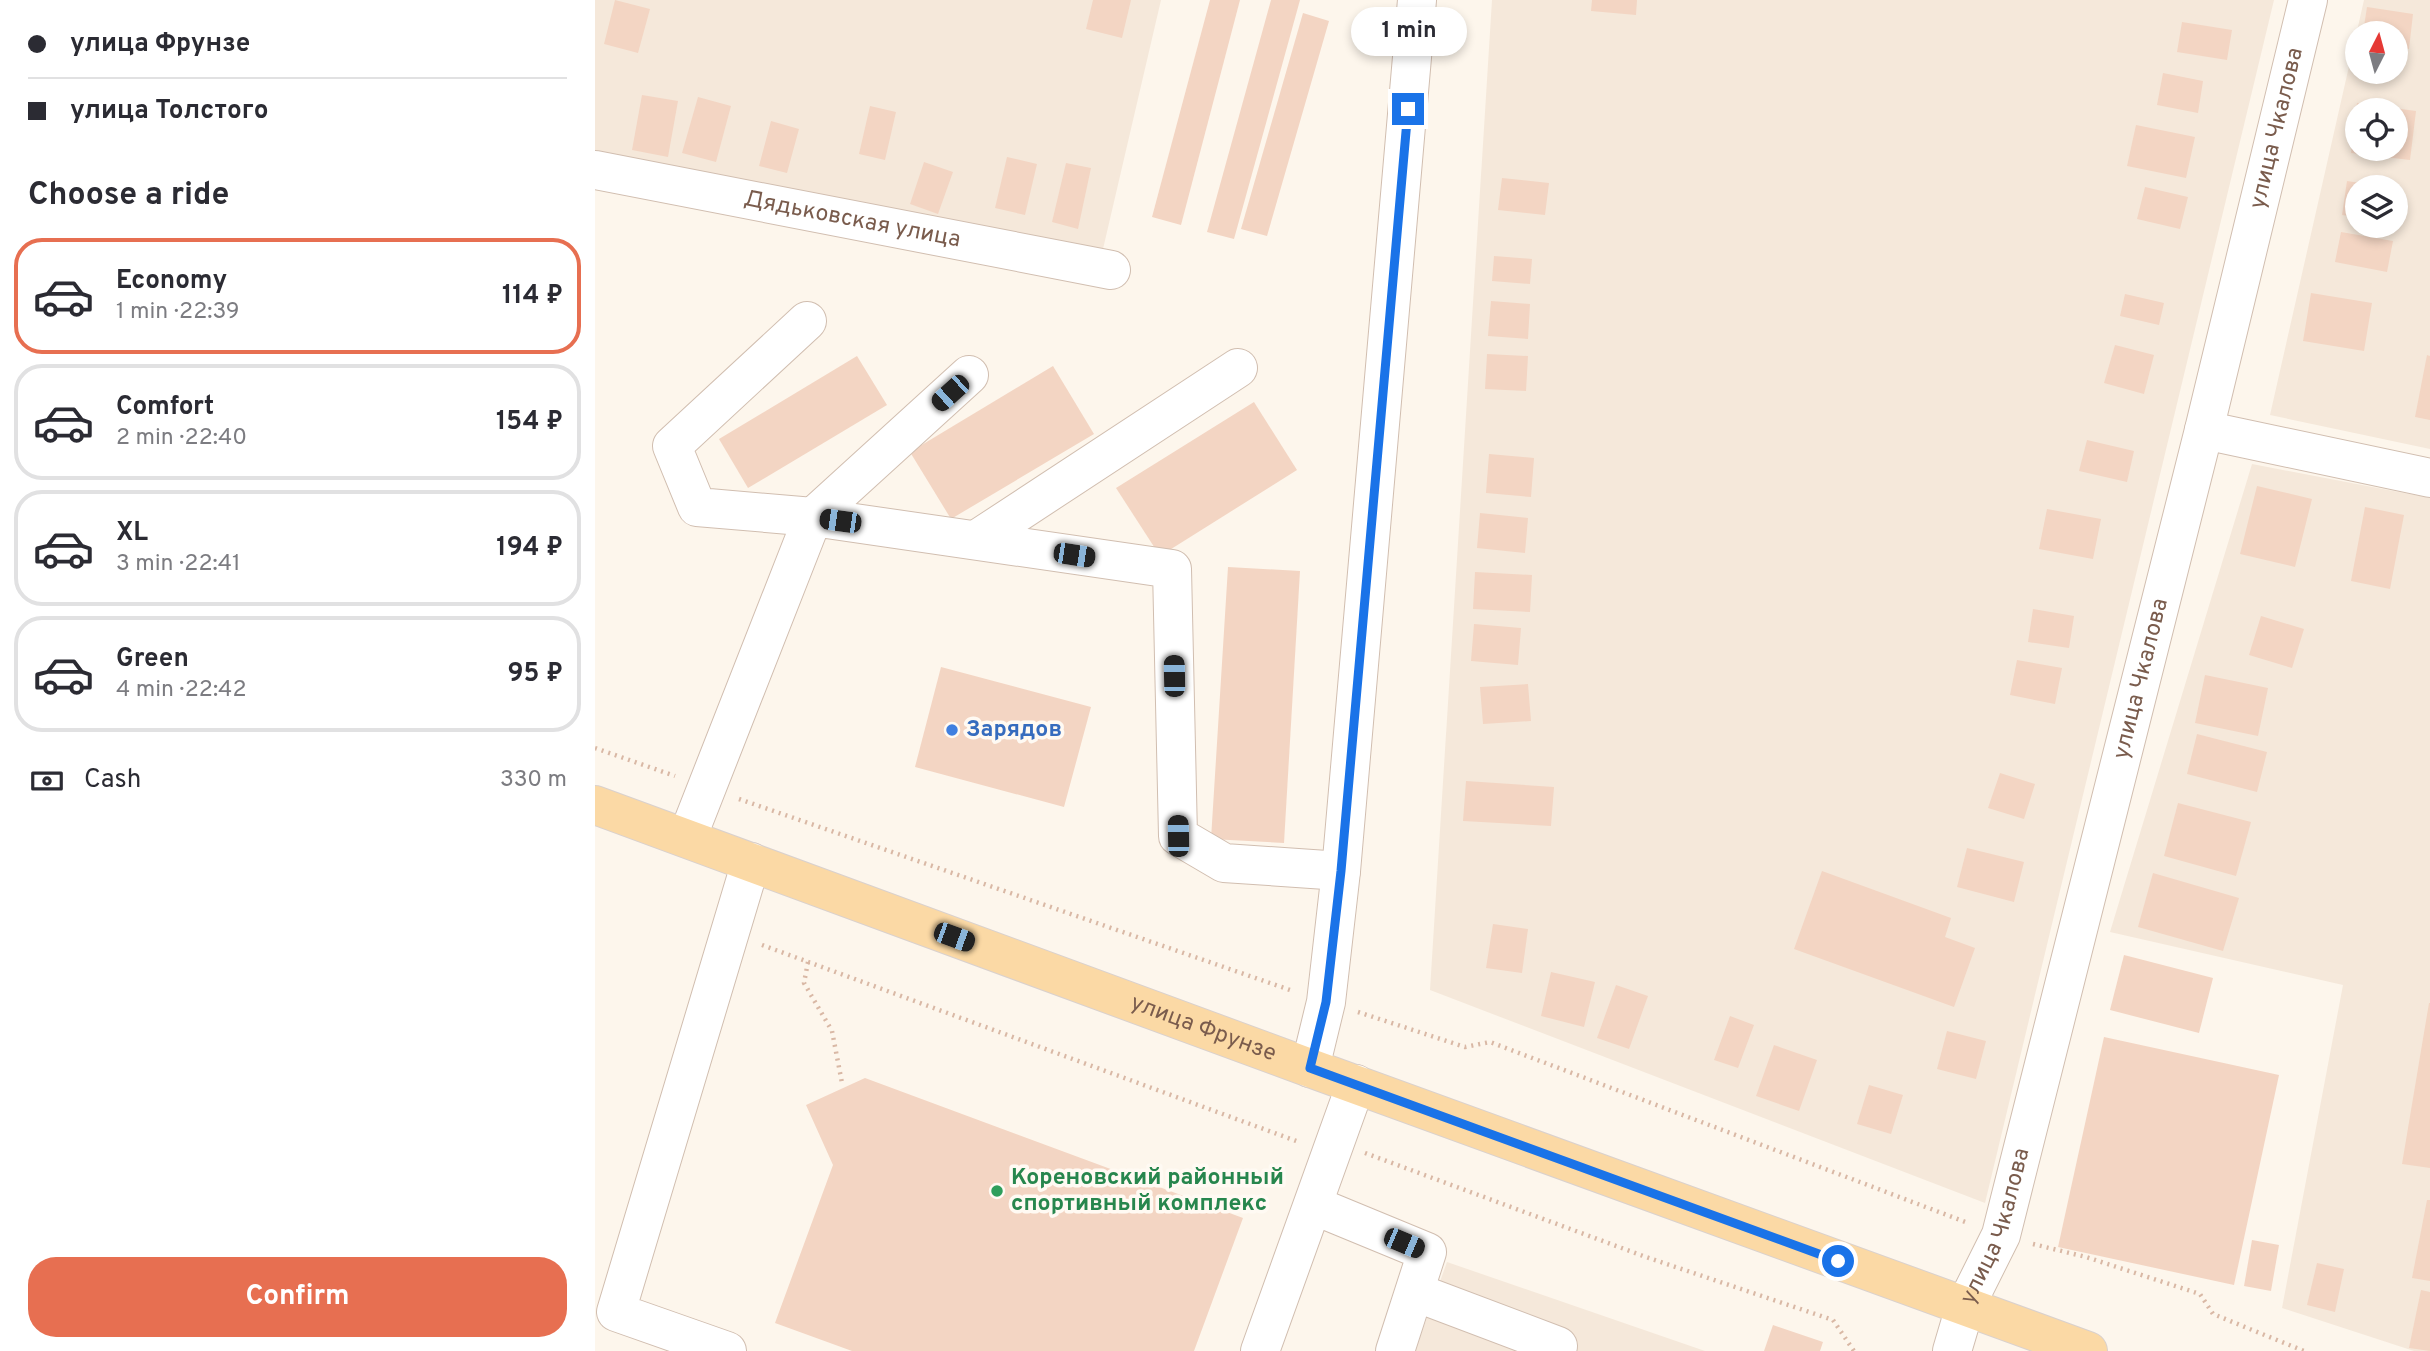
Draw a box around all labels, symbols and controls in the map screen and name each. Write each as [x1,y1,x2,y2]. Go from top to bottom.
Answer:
callout: 1 min [1350,7,1466,56]
text: 1 min [1381,17,1437,46]
north arrow [2345,21,2408,84]
map controls [2345,21,2408,238]
text: улица Фрунзе [70,28,250,61]
street label: улица Чкалова [2243,45,2310,212]
route end [1392,93,1424,125]
text: улица Толстого [70,95,268,128]
button: locate [2345,98,2408,161]
button: layers [2345,175,2408,238]
text: Choose a ride [28,176,229,216]
street label: Дядьковская улица [741,185,963,255]
icon: car [32,265,95,328]
text: Economy [116,265,227,298]
text: 114 ₽ [502,280,563,313]
text: 1 min · 22:39 [116,298,240,327]
car [928,371,973,415]
icon: car [32,391,95,454]
text: Comfort [116,391,214,424]
text: 154 ₽ [496,406,563,439]
text: 2 min · 22:40 [116,424,247,453]
car [818,508,863,534]
icon: car [32,517,95,580]
text: XL [116,517,148,550]
text: 194 ₽ [496,532,563,565]
car [1052,541,1097,569]
text: 3 min · 22:41 [116,550,241,579]
street label: улица Чкалова [2107,595,2176,762]
icon: car [32,643,95,706]
text: Green [116,643,189,676]
car [1164,655,1185,697]
text: 95 ₽ [508,658,563,691]
text: 4 min · 22:42 [116,676,246,705]
place label: Зарядов [966,716,1062,745]
marker: Зарядов [944,722,960,738]
icon: cash [28,762,66,800]
text: Cash [84,764,141,797]
text: 330 m [500,766,567,795]
car [1168,815,1189,857]
car [931,920,978,954]
street label: улица Фрунзе [1126,989,1280,1069]
street label: улица Чкалова [1954,1145,2037,1309]
place label: Кореновский районный спортивный комплекс [1011,1164,1284,1219]
marker: Кореновский районный спортивный комплекс [989,1183,1005,1199]
car [1381,1225,1428,1261]
route start [1822,1245,1854,1277]
button: Confirm [28,1257,567,1337]

